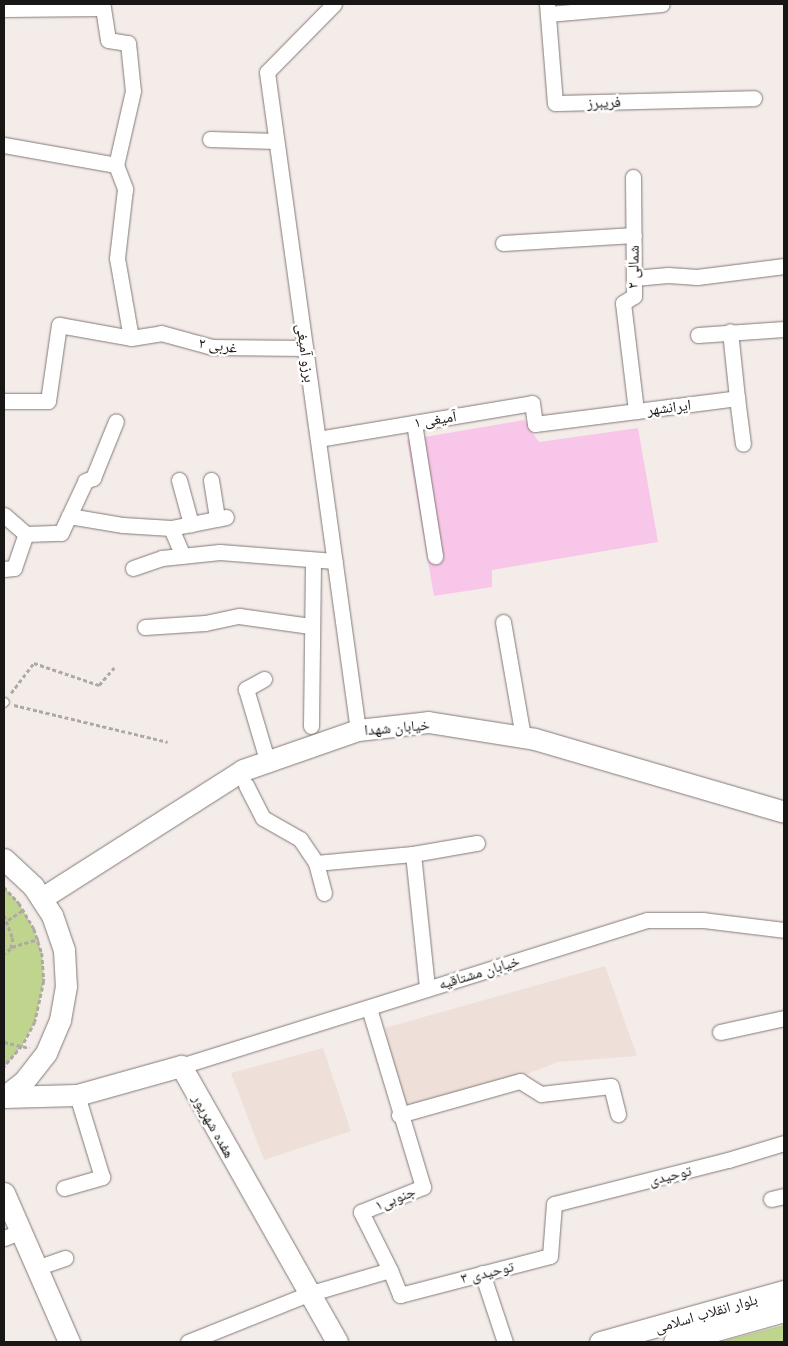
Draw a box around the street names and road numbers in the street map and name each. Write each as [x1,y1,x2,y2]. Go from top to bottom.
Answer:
street label: فریبرز [587,92,621,112]
street label: ۲ شمالی [624,245,642,289]
street label: برزو آمیغی [293,322,319,384]
street label: ۲ غربی [198,333,238,357]
street label: ایرانشهر [646,395,692,419]
street label: آمیغی ۱ [412,407,458,431]
street label: خیابان شهدا [364,715,430,739]
street label: خیابان مشتاقیه [436,951,522,993]
street label: هفده شهریور [189,1091,239,1161]
street label: توحیدی [647,1161,693,1189]
street label: جنوبی۱ [372,1182,418,1214]
street label: توحیدی ۳ [459,1257,515,1287]
street label: بلوار انقلاب اسلامی [653,1290,759,1336]

